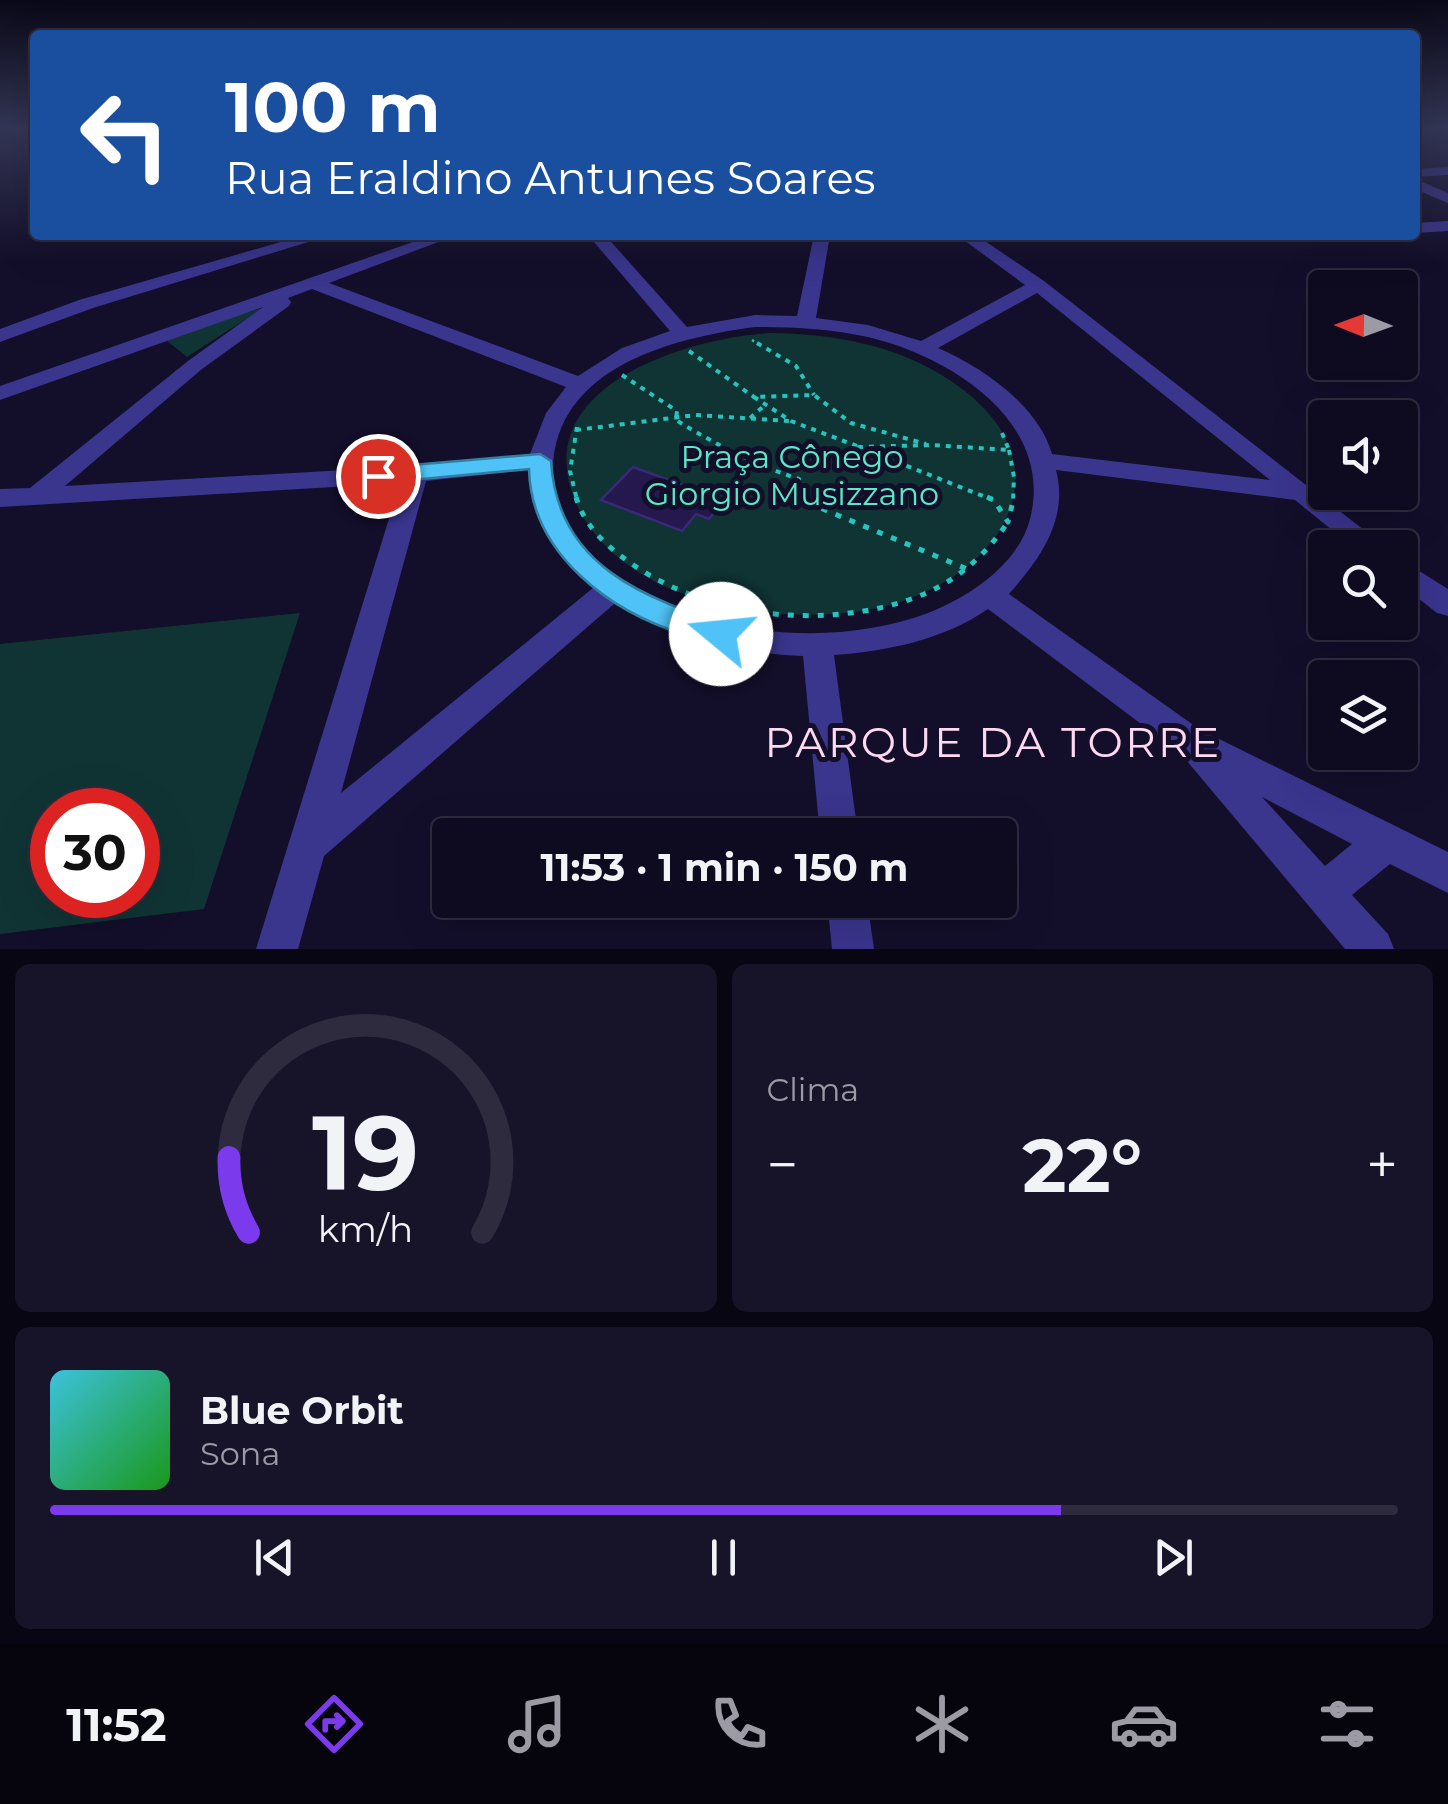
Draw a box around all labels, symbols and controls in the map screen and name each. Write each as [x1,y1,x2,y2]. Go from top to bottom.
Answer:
text: 100 m [225,64,441,150]
icon: left [60,70,190,200]
text: Rua Eraldino Antunes Soares [225,150,876,205]
north arrow [1308,270,1418,380]
map controls [1308,270,1418,770]
button: sound [1308,400,1418,510]
pin [336,434,421,519]
park label: Praça Cônego Giorgio Musizzano [645,437,939,513]
icon: arrive [351,449,406,504]
button: search [1308,530,1418,640]
position arrow [669,582,773,686]
button: layers [1308,660,1418,770]
district label: PARQUE DA TORRE [765,716,1222,768]
speed limit sign: 30 [30,788,160,918]
text: 11:53 · 1 min · 150 m [541,844,908,891]
text: Clima [767,1070,859,1109]
text: 19 [312,1089,419,1216]
text: 22° [1022,1119,1142,1211]
text: − [767,1131,798,1198]
text: + [1366,1131,1398,1198]
text: km/h [318,1207,413,1251]
text: Blue Orbit [200,1387,404,1434]
text: Sona [200,1434,280,1473]
icon: previous [247,1530,302,1585]
icon: pause [696,1530,751,1585]
icon: next [1146,1530,1201,1585]
icon: directions [299,1689,369,1759]
icon: music [502,1689,572,1759]
icon: phone [704,1689,774,1759]
icon: climate [907,1689,977,1759]
icon: car [1109,1689,1179,1759]
icon: filters [1312,1689,1382,1759]
text: 11:52 [66,1697,166,1752]

